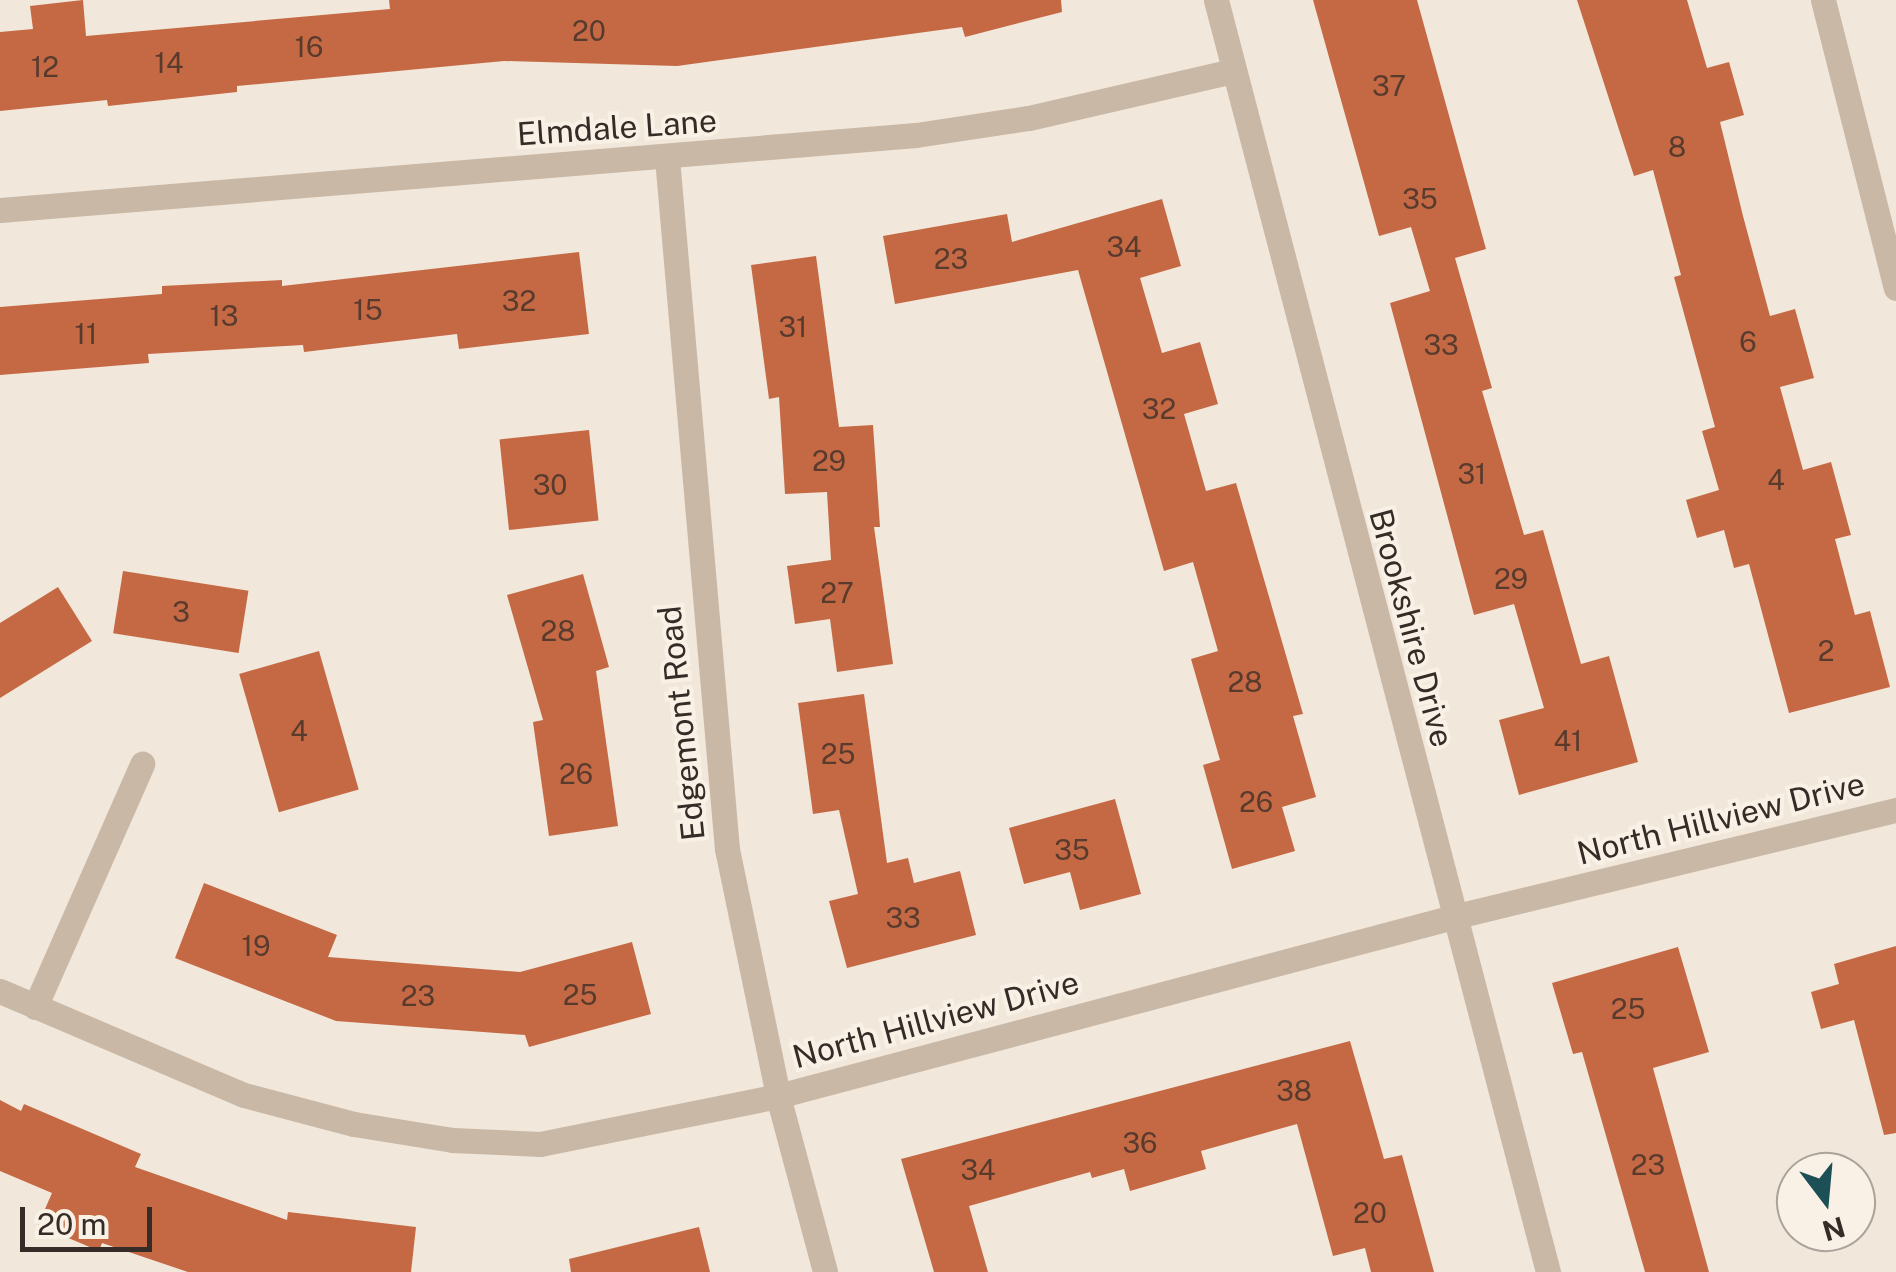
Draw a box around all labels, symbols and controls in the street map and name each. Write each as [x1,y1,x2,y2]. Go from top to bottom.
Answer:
house number: 20 [572,14,606,48]
house number: 16 [295,30,323,64]
house number: 14 [155,46,183,80]
house number: 12 [31,50,59,84]
house number: 37 [1372,69,1406,103]
street label: Elmdale Lane [516,102,718,154]
house number: 8 [1668,130,1686,164]
house number: 35 [1402,182,1438,216]
house number: 34 [1106,230,1142,264]
house number: 23 [934,242,968,276]
house number: 32 [502,284,536,318]
house number: 15 [353,293,383,327]
house number: 13 [209,299,239,333]
house number: 31 [778,310,808,344]
house number: 11 [75,317,97,351]
house number: 6 [1739,325,1757,359]
house number: 33 [1423,328,1459,362]
house number: 32 [1142,392,1176,426]
house number: 29 [812,444,846,478]
house number: 31 [1457,457,1487,491]
house number: 4 [1767,463,1785,497]
house number: 30 [533,468,567,502]
street label: Brookshire Drive [1361,505,1461,751]
house number: 29 [1494,562,1528,596]
house number: 27 [820,576,854,610]
house number: 3 [172,595,190,629]
street label: Edgemont Road [651,604,713,842]
house number: 28 [541,614,575,648]
house number: 2 [1818,634,1834,668]
house number: 28 [1228,665,1262,699]
house number: 4 [290,714,308,748]
house number: 41 [1554,724,1582,758]
house number: 25 [821,737,855,771]
house number: 26 [559,757,593,791]
street label: North Hillview Drive [1573,765,1869,873]
house number: 26 [1239,785,1273,819]
house number: 35 [1054,833,1090,867]
house number: 33 [885,901,921,935]
house number: 19 [242,929,270,963]
street label: North Hillview Drive [789,963,1083,1077]
house number: 25 [563,978,597,1012]
house number: 23 [401,979,435,1013]
house number: 25 [1611,992,1645,1026]
house number: 38 [1276,1074,1312,1108]
house number: 36 [1123,1126,1157,1160]
house number: 23 [1631,1148,1665,1182]
north arrow [1776,1152,1876,1252]
house number: 34 [960,1153,996,1187]
scale bar [25,1187,158,1249]
house number: 20 [1353,1196,1387,1230]
text: 20 m [37,1206,106,1242]
text: N [1819,1211,1849,1248]

